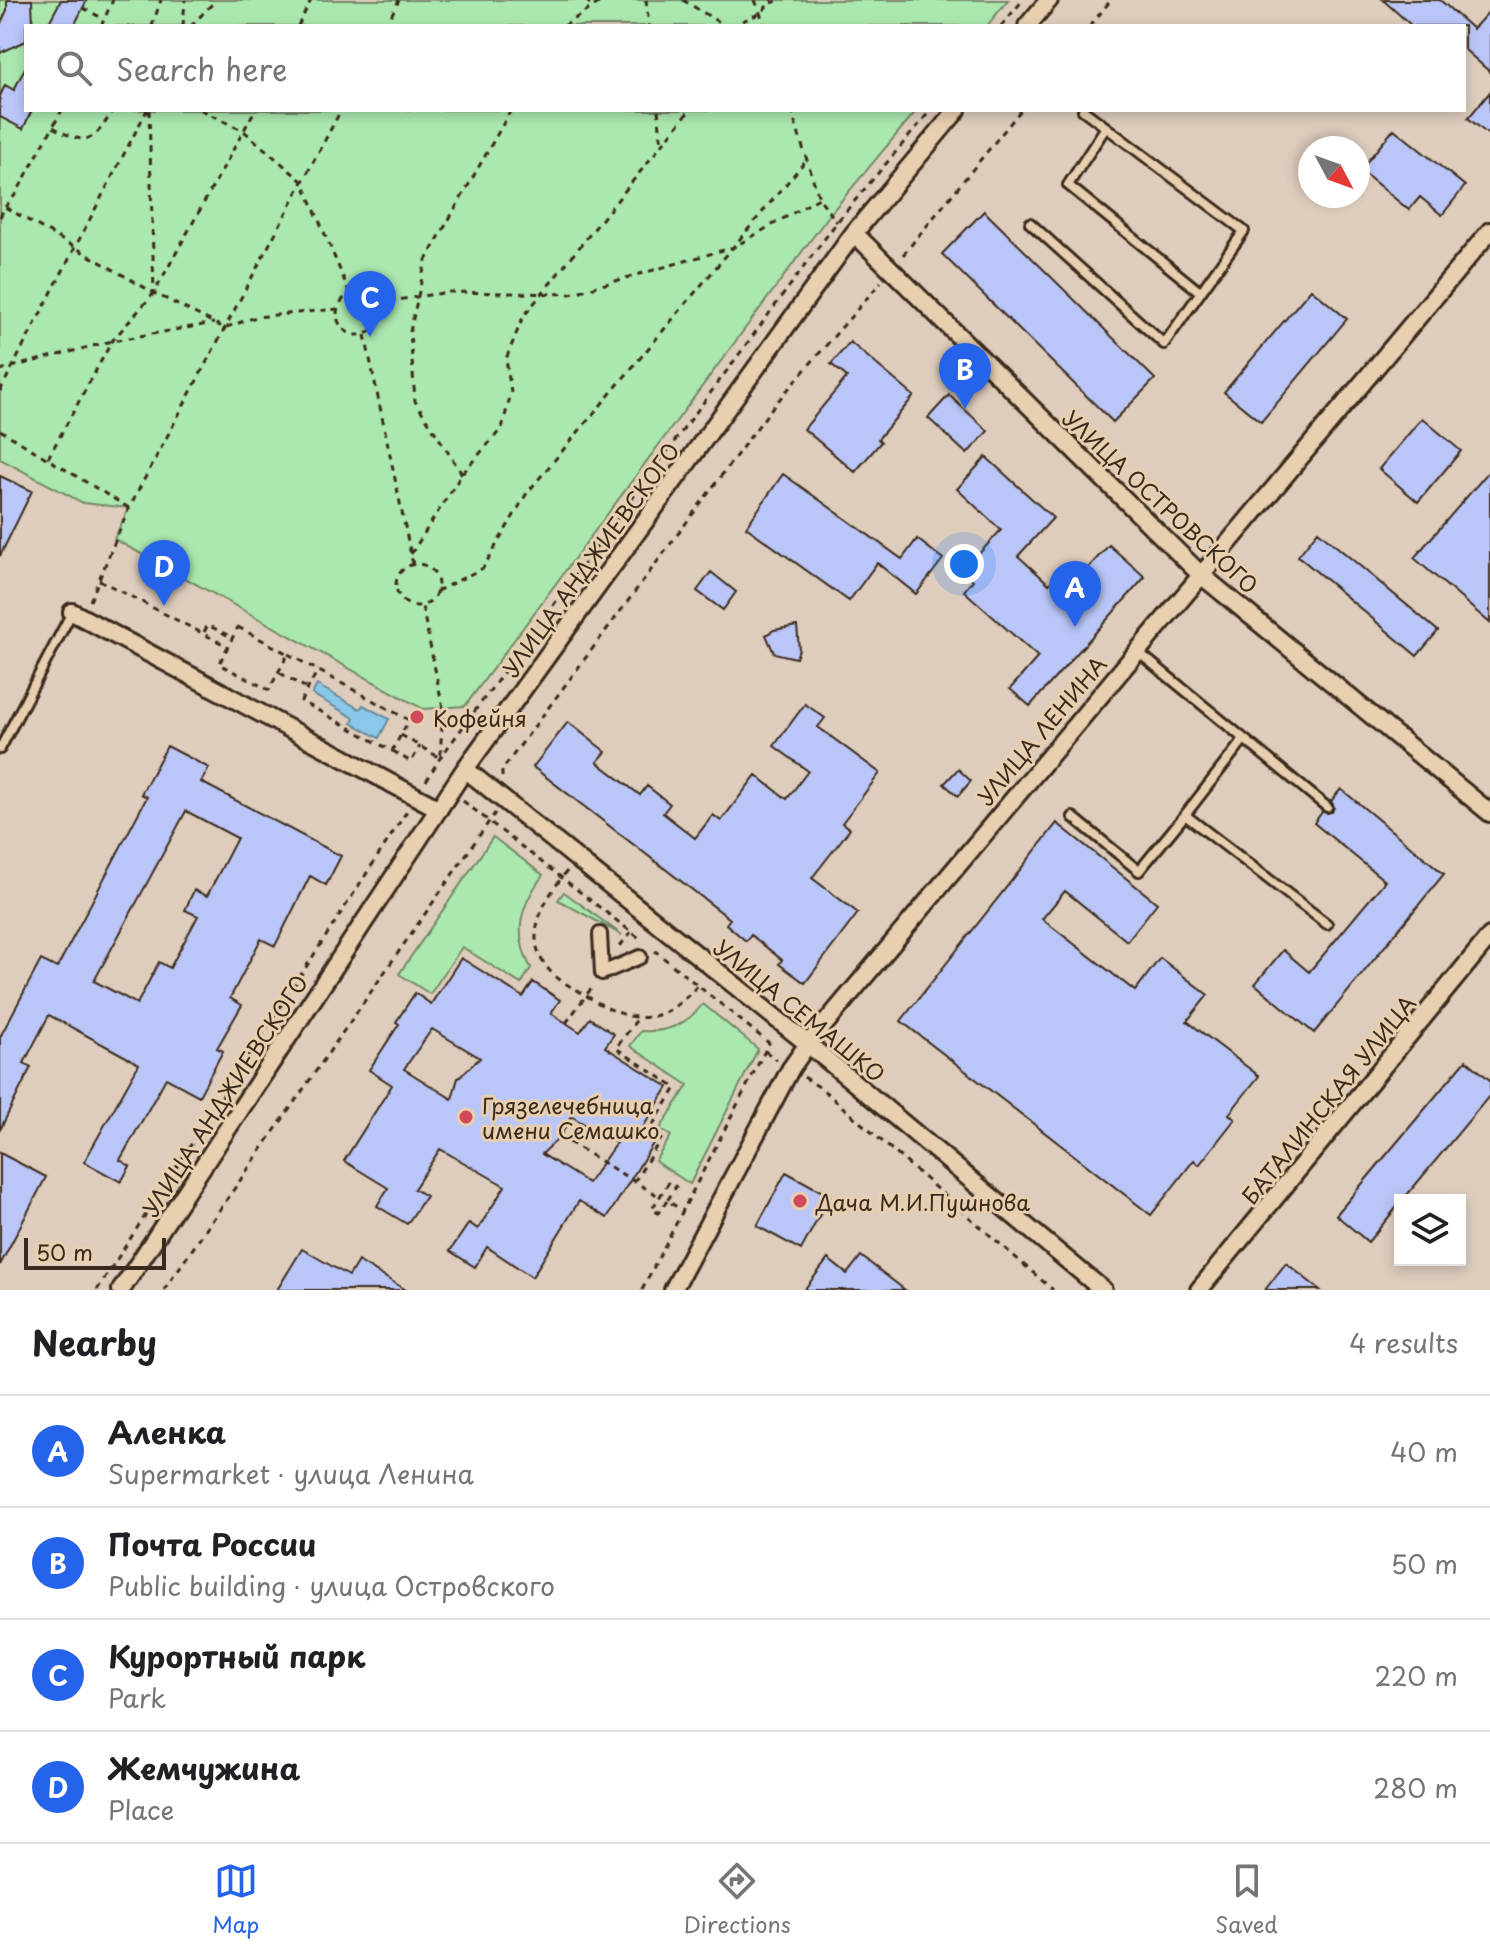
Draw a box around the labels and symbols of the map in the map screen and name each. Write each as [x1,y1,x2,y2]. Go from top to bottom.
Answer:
north arrow [1298,136,1370,208]
pin: C [344,271,396,337]
pin: B [939,343,991,409]
street label: УЛИЦА ОСТРОВСКОГО [1056,401,1266,601]
street label: УЛИЦА АНДЖИЕВСКОГО [494,435,686,683]
pin: D [138,540,190,606]
your location [944,544,984,584]
pin: A [1049,561,1101,627]
street label: УЛИЦА ЛЕНИНА [969,648,1113,812]
place label: Кофейня [433,701,527,734]
marker: Кофейня [408,708,426,726]
street label: УЛИЦА СЕМАШКО [707,931,893,1089]
street label: УЛИЦА АНДЖИЕВСКОГО [133,968,315,1222]
street label: БАТАЛИНСКАЯ УЛИЦА [1233,987,1423,1211]
place label: Грязелечебница имени Семашко [482,1088,659,1146]
marker: Грязелечебница имени Семашко [457,1108,475,1126]
place label: Дача М.И.Пушнова [815,1185,1030,1218]
marker: Дача М.И.Пушнова [791,1192,809,1210]
scale bar [24,1234,166,1270]

